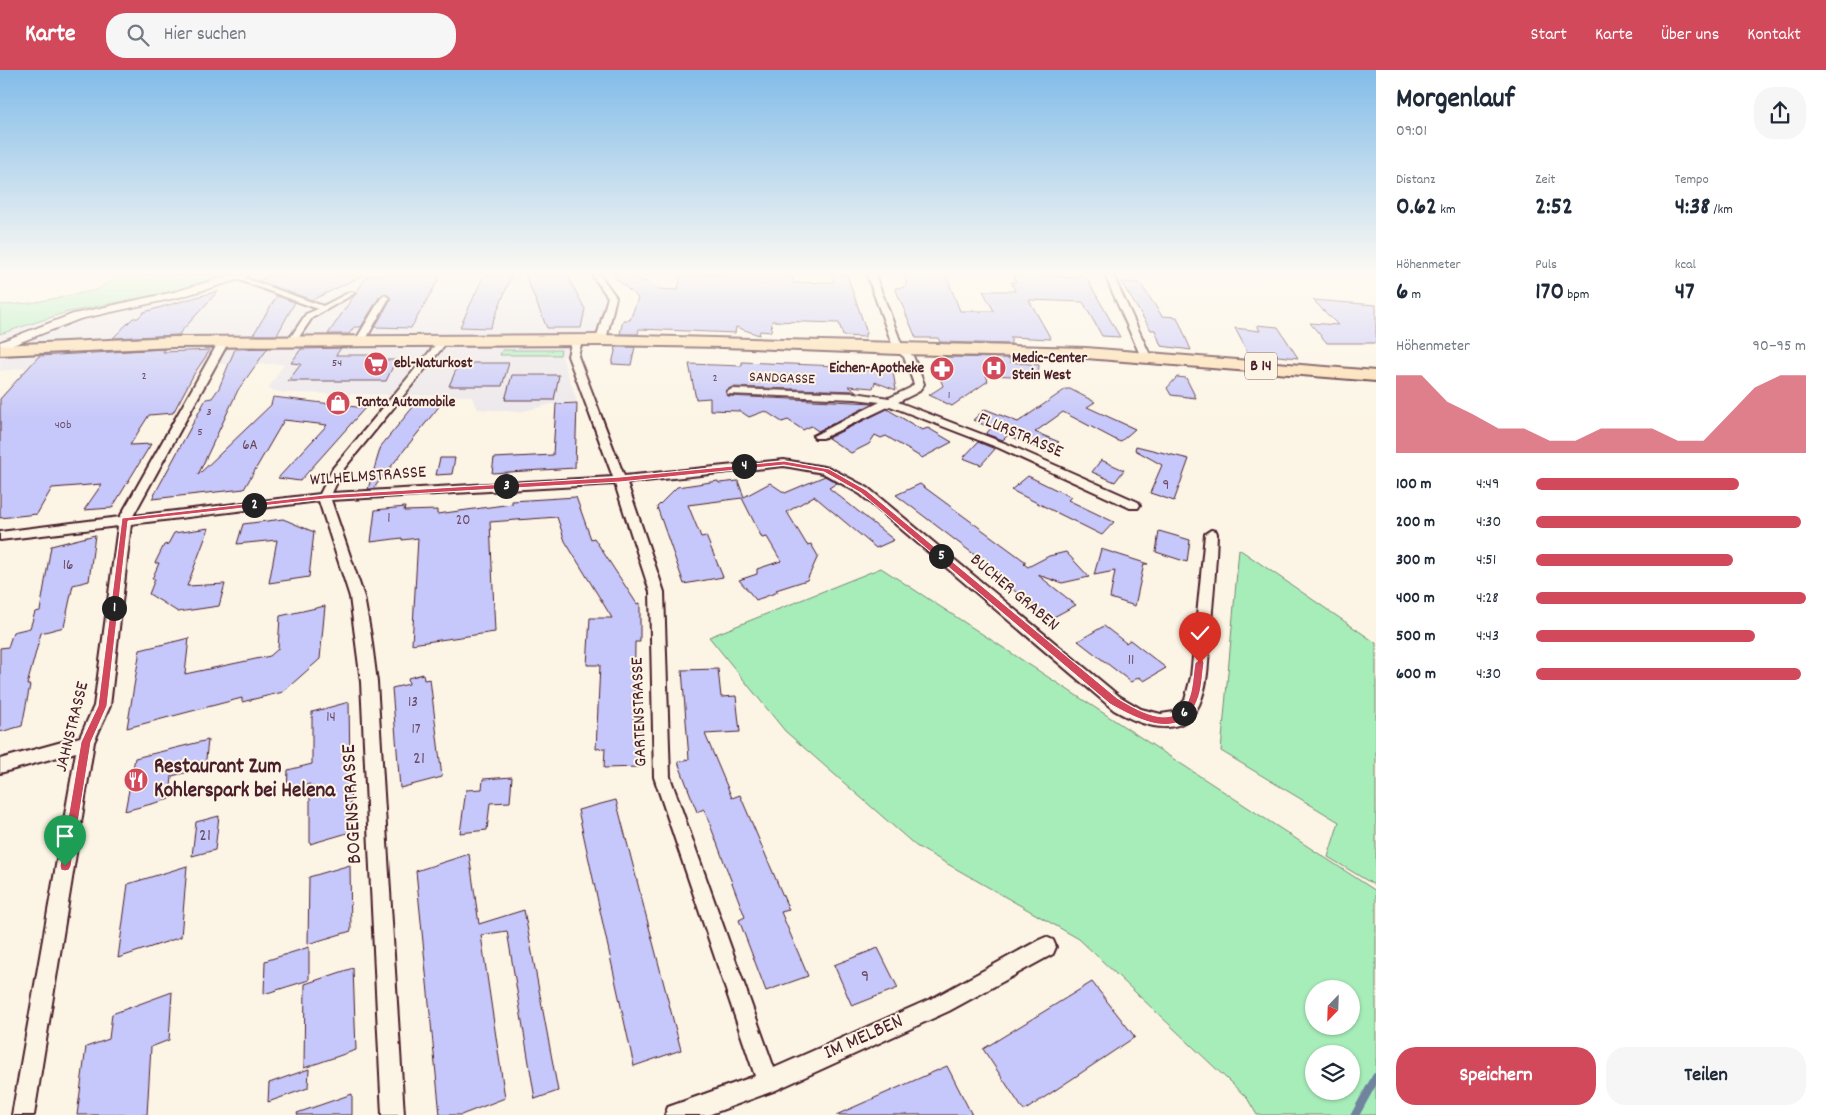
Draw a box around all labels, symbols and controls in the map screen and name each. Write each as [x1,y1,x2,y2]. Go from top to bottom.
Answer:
search box [106,13,456,58]
text: Karte [25,18,76,52]
icon: search [124,21,152,49]
text: Hier suchen [164,22,246,49]
text: Start [1531,23,1567,48]
text: Karte [1595,23,1633,48]
text: Über uns [1661,23,1719,48]
text: Kontakt [1747,23,1801,48]
text: Morgenlauf [1396,81,1515,121]
button: share [1754,87,1806,139]
text: 09:01 [1396,120,1427,143]
text: Distanz [1396,170,1435,190]
text: Zeit [1535,170,1555,190]
text: Tempo [1675,170,1709,190]
text: 0.62 [1396,190,1437,226]
text: 2:52 [1535,190,1573,226]
text: 4:38 [1675,190,1710,226]
text: km [1437,200,1456,220]
text: /km [1710,200,1733,220]
text: Höhenmeter [1396,255,1461,275]
text: Puls [1535,255,1557,275]
text: kcal [1675,255,1696,275]
text: 6 [1396,275,1408,311]
text: 170 [1535,275,1564,311]
text: 47 [1675,275,1695,311]
text: m [1408,285,1421,305]
text: bpm [1564,285,1589,305]
text: Höhenmeter [1396,335,1470,358]
text: 90–95 m [1753,335,1806,358]
place label: Medic-Center Stein West [1012,348,1087,387]
supermarket icon: ebl-Naturkost [363,351,389,377]
road number: B 14 [1245,352,1277,380]
place label: ebl-Naturkost [394,353,473,375]
house number: 54 [332,355,342,372]
hospital icon: Medic-Center Stein West [981,355,1007,381]
pharmacy icon: Eichen-Apotheke [929,356,955,382]
place label: Eichen-Apotheke [829,358,924,380]
street label: SANDGASSE [749,367,815,391]
house number: 2 [141,368,147,385]
house number: 2 [712,370,718,387]
house number: 1 [948,387,950,404]
shop icon: Tanta Automobile [325,390,351,416]
place label: Tanta Automobile [356,392,456,414]
house number: 3 [206,404,212,421]
street label: FLURSTRASSE [973,407,1067,465]
house number: 40b [55,417,71,434]
house number: 5 [197,424,203,441]
house number: 6A [242,435,258,457]
pin: 4 [732,454,756,478]
text: 4 [742,456,747,476]
street label: WILHELMSTRASSE [309,460,427,494]
text: 100 m [1396,473,1432,496]
text: 4:49 [1476,473,1499,496]
pin: 3 [494,474,518,498]
house number: 9 [1163,475,1169,497]
text: 3 [503,476,510,496]
pin: 2 [242,492,266,518]
text: 2 [251,495,258,515]
house number: 1 [387,508,391,530]
house number: 20 [456,510,470,532]
text: 200 m [1396,511,1435,534]
text: 4:30 [1476,511,1501,534]
pin: 5 [928,544,954,568]
text: 5 [938,546,945,566]
street label: BUCHER GRABEN [964,548,1064,638]
text: 300 m [1396,549,1435,572]
text: 4:51 [1476,549,1496,572]
house number: 16 [63,555,73,577]
text: 400 m [1396,587,1435,610]
text: 4:28 [1476,587,1499,610]
pin: 1 [102,596,126,620]
text: 1 [113,598,116,618]
pin [1179,612,1221,663]
icon: check [1186,619,1214,647]
text: 500 m [1396,625,1436,648]
text: 4:43 [1476,625,1499,648]
house number: 11 [1128,650,1134,672]
street label: GARTENSTRASSE [626,657,654,767]
text: 600 m [1396,663,1436,686]
text: 4:30 [1476,663,1501,686]
street label: JAHNSTRASSE [50,679,96,775]
house number: 13 [408,692,418,714]
pin: 6 [1172,700,1196,726]
text: 6 [1181,703,1188,723]
house number: 14 [326,707,336,729]
house number: 17 [411,719,421,741]
street label: BOGENSTRASSE [335,743,371,865]
house number: 21 [413,747,425,772]
place label: Restaurant Zum Kohlerspark bei Helena [154,753,336,807]
restaurant icon: Restaurant Zum Kohlerspark bei Helena [123,767,149,793]
pin [44,815,86,866]
icon: arrive [51,822,79,850]
house number: 21 [199,824,211,849]
house number: 9 [861,965,869,990]
north arrow [1305,980,1360,1035]
map controls [1305,980,1360,1100]
street label: IM MELBEN [820,1007,908,1069]
button: layers [1305,1045,1360,1100]
button: Speichern [1396,1047,1596,1105]
button: Teilen [1606,1047,1806,1105]

